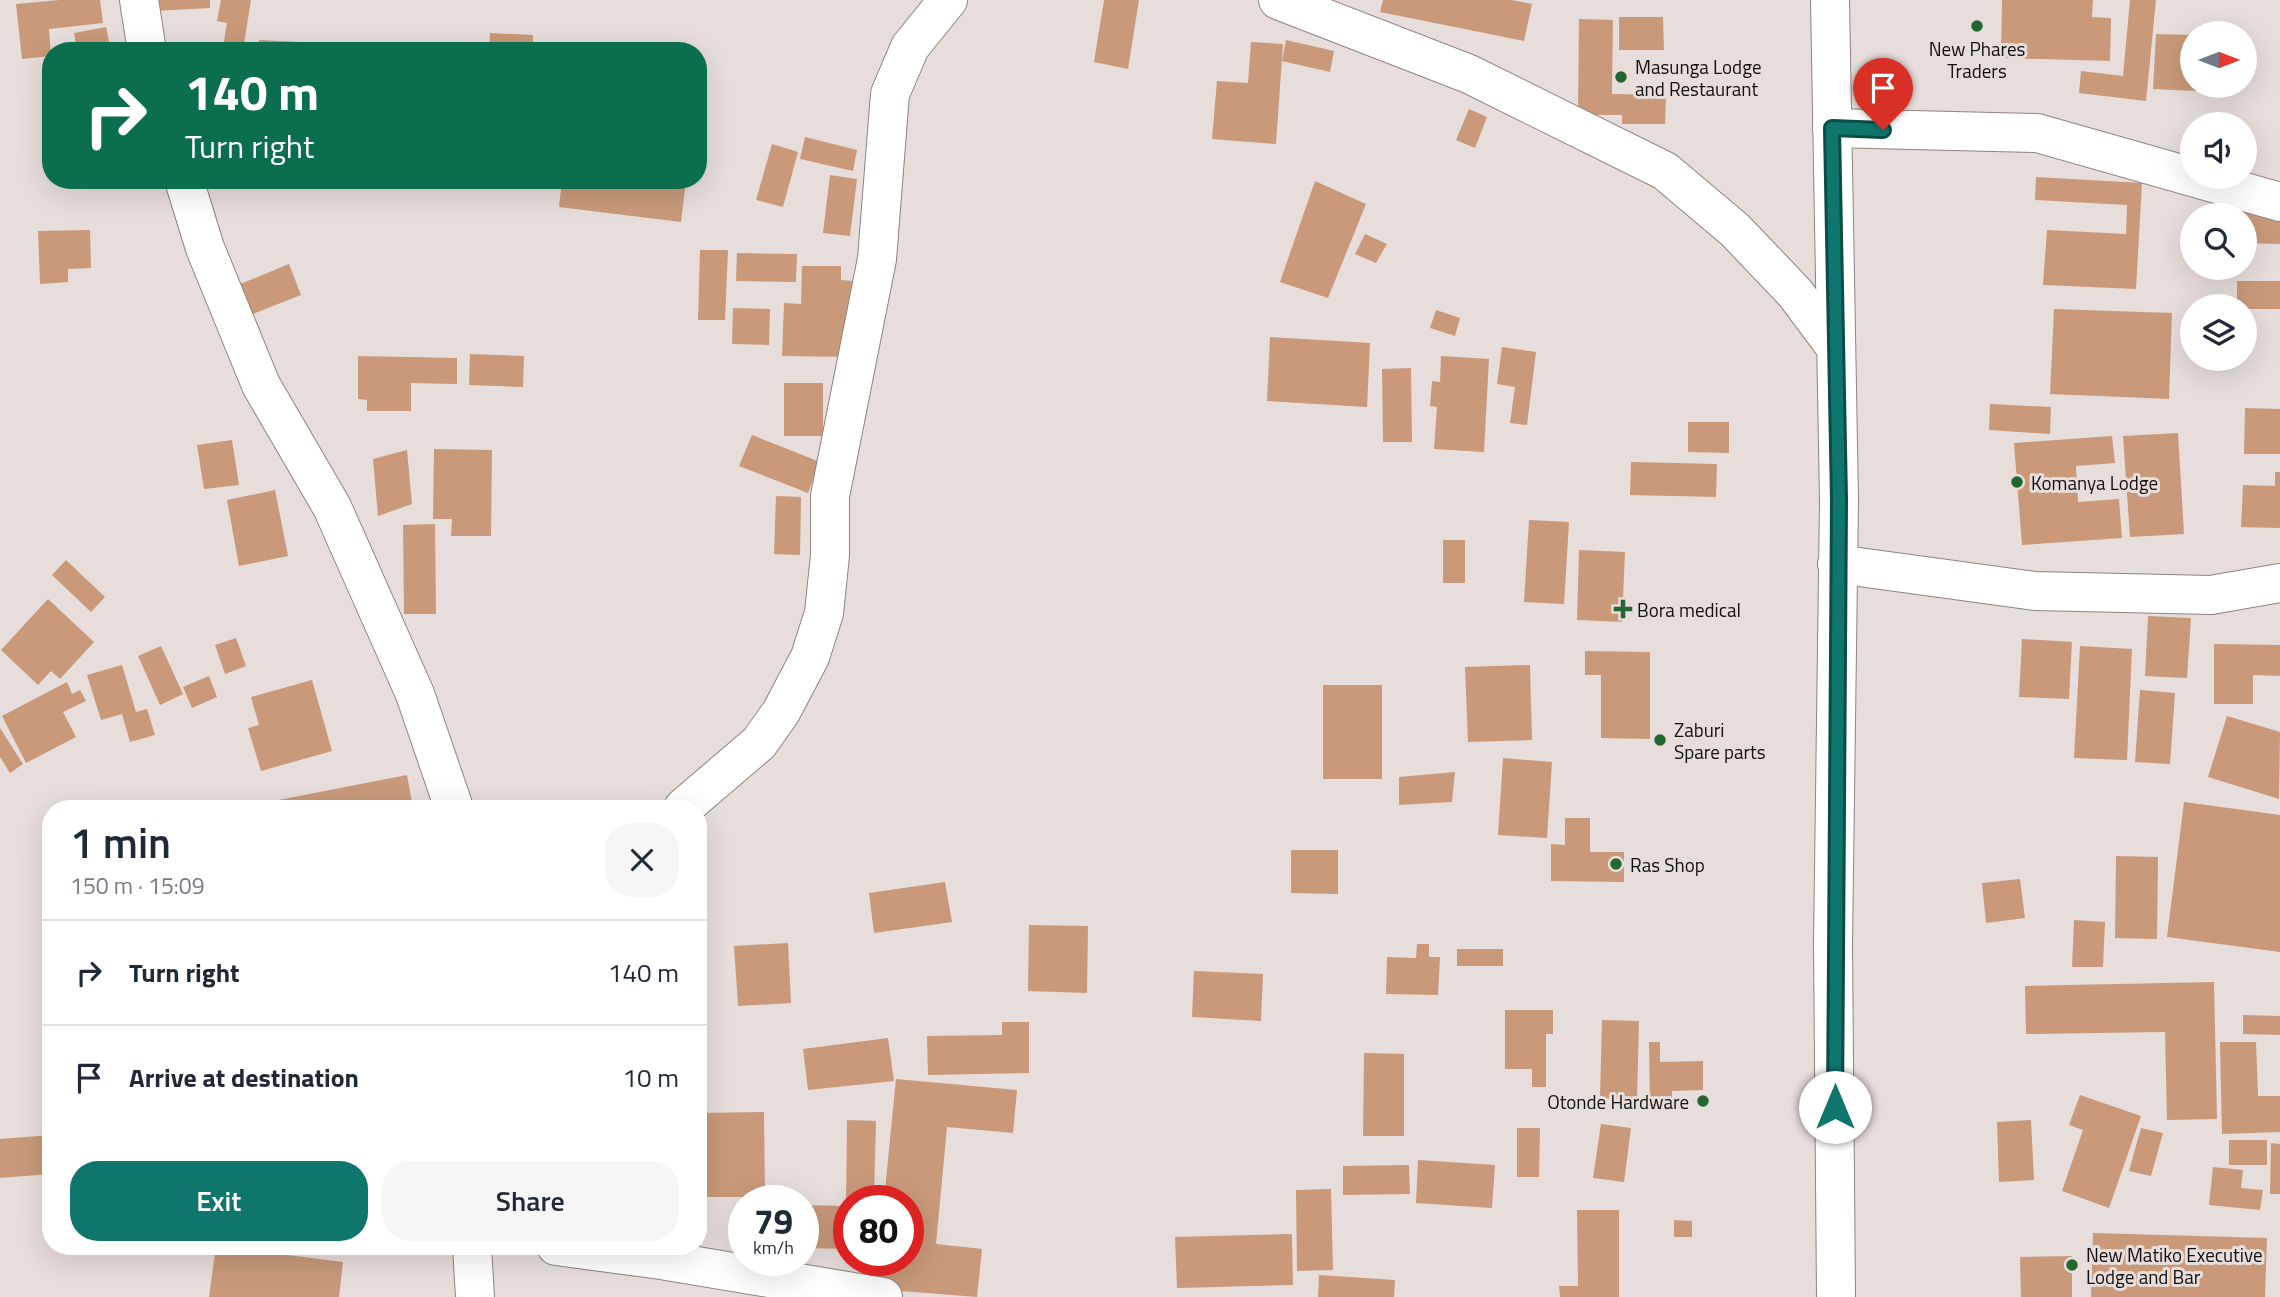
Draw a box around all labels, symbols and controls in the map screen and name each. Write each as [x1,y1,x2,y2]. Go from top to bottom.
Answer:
marker: New Phares Traders [1969,18,1985,34]
north arrow [2180,21,2258,98]
map controls [2180,21,2257,371]
place label: New Phares Traders [1929,34,2026,85]
place label: Masunga Lodge and Restaurant [1635,52,1762,103]
text: 140 m [185,54,319,129]
pin [1853,58,1913,130]
marker: Masunga Lodge and Restaurant [1613,69,1629,85]
icon: arrive [1864,69,1902,107]
icon: right [70,70,161,161]
button: sound [2180,112,2257,189]
text: Turn right [185,122,314,170]
button: search [2180,203,2257,280]
button: layers [2180,294,2257,371]
place label: Komanya Lodge [2031,468,2158,497]
marker: Komanya Lodge [2009,474,2025,490]
place label: Bora medical [1637,595,1741,624]
marker: Bora medical [1615,601,1631,617]
place label: Zaburi Spare parts [1674,715,1766,766]
marker: Zaburi Spare parts [1652,732,1668,748]
text: 1 min [70,810,171,874]
button: close [605,823,679,897]
place label: Ras Shop [1630,850,1705,879]
marker: Ras Shop [1608,856,1624,872]
text: 150 m · 15:09 [70,868,205,903]
text: Turn right [129,953,240,992]
text: 140 m [608,953,679,992]
icon: right [70,954,108,992]
text: Arrive at destination [129,1058,359,1097]
text: 10 m [622,1058,679,1097]
icon: arrive [70,1059,108,1097]
position arrow [1798,1070,1872,1144]
place label: Otonde Hardware [1547,1087,1689,1116]
marker: Otonde Hardware [1695,1093,1711,1109]
button: Exit [70,1161,368,1241]
button: Share [382,1161,679,1241]
speed limit sign: 80 [833,1185,924,1276]
text: 79 [754,1194,793,1248]
text: km/h [753,1234,794,1261]
place label: New Matiko Executive Lodge and Bar [2086,1240,2263,1291]
marker: New Matiko Executive Lodge and Bar [2064,1257,2080,1273]

